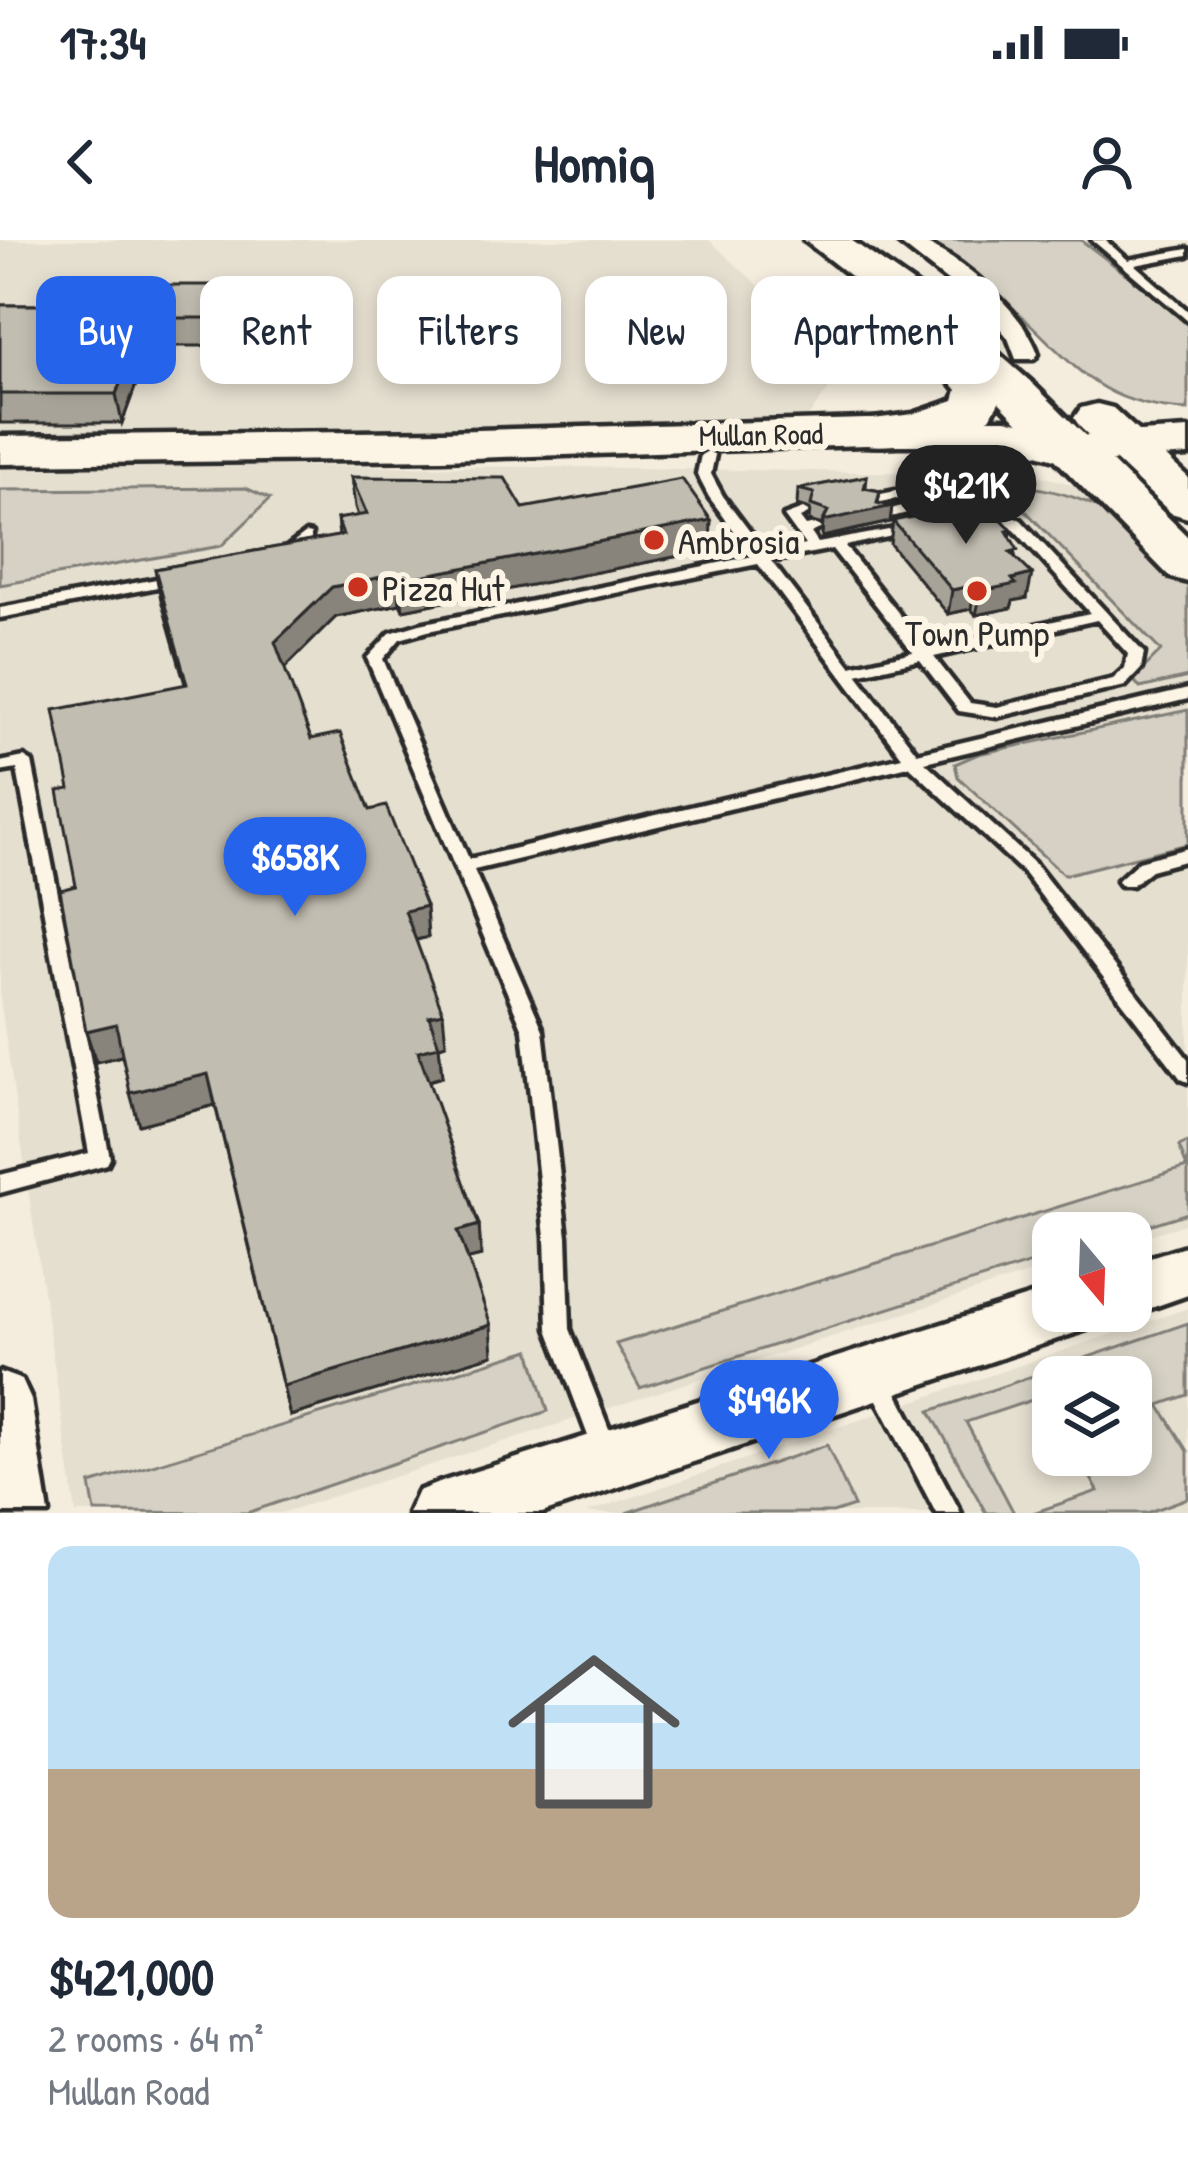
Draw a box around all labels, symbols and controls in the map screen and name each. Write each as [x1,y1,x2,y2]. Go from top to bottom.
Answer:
text: 17:34 [60,12,146,73]
text: Homiq [534,126,654,199]
icon: back [48,129,114,195]
icon: person [1074,129,1140,195]
chip: Buy [36,276,176,384]
chip: Rent [200,276,353,384]
chip: Filters [377,276,561,384]
chip: New [585,276,727,384]
chip: Apartment [751,276,1000,384]
street label: Mullan Road [699,413,824,455]
pin: $421K [882,445,1050,547]
text: $421K [922,457,1010,510]
place label: Ambrosia [678,516,799,565]
marker: Ambrosia [641,527,667,553]
place label: Pizza Hut [382,563,505,612]
marker: Pizza Hut [345,574,371,600]
marker: Town Pump [964,578,990,604]
place label: Town Pump [905,608,1049,657]
pin: $658K [211,817,379,919]
text: $658K [250,829,340,882]
north arrow [1032,1212,1152,1332]
map controls [1032,1212,1152,1476]
button: layers [1032,1356,1152,1476]
pin: $496K [685,1360,853,1462]
text: $496K [727,1372,811,1425]
icon: home [486,1624,702,1840]
text: $421,000 [48,1942,214,2011]
text: 2 rooms · 64 m² [48,2011,264,2064]
text: Mullan Road [48,2064,209,2117]

